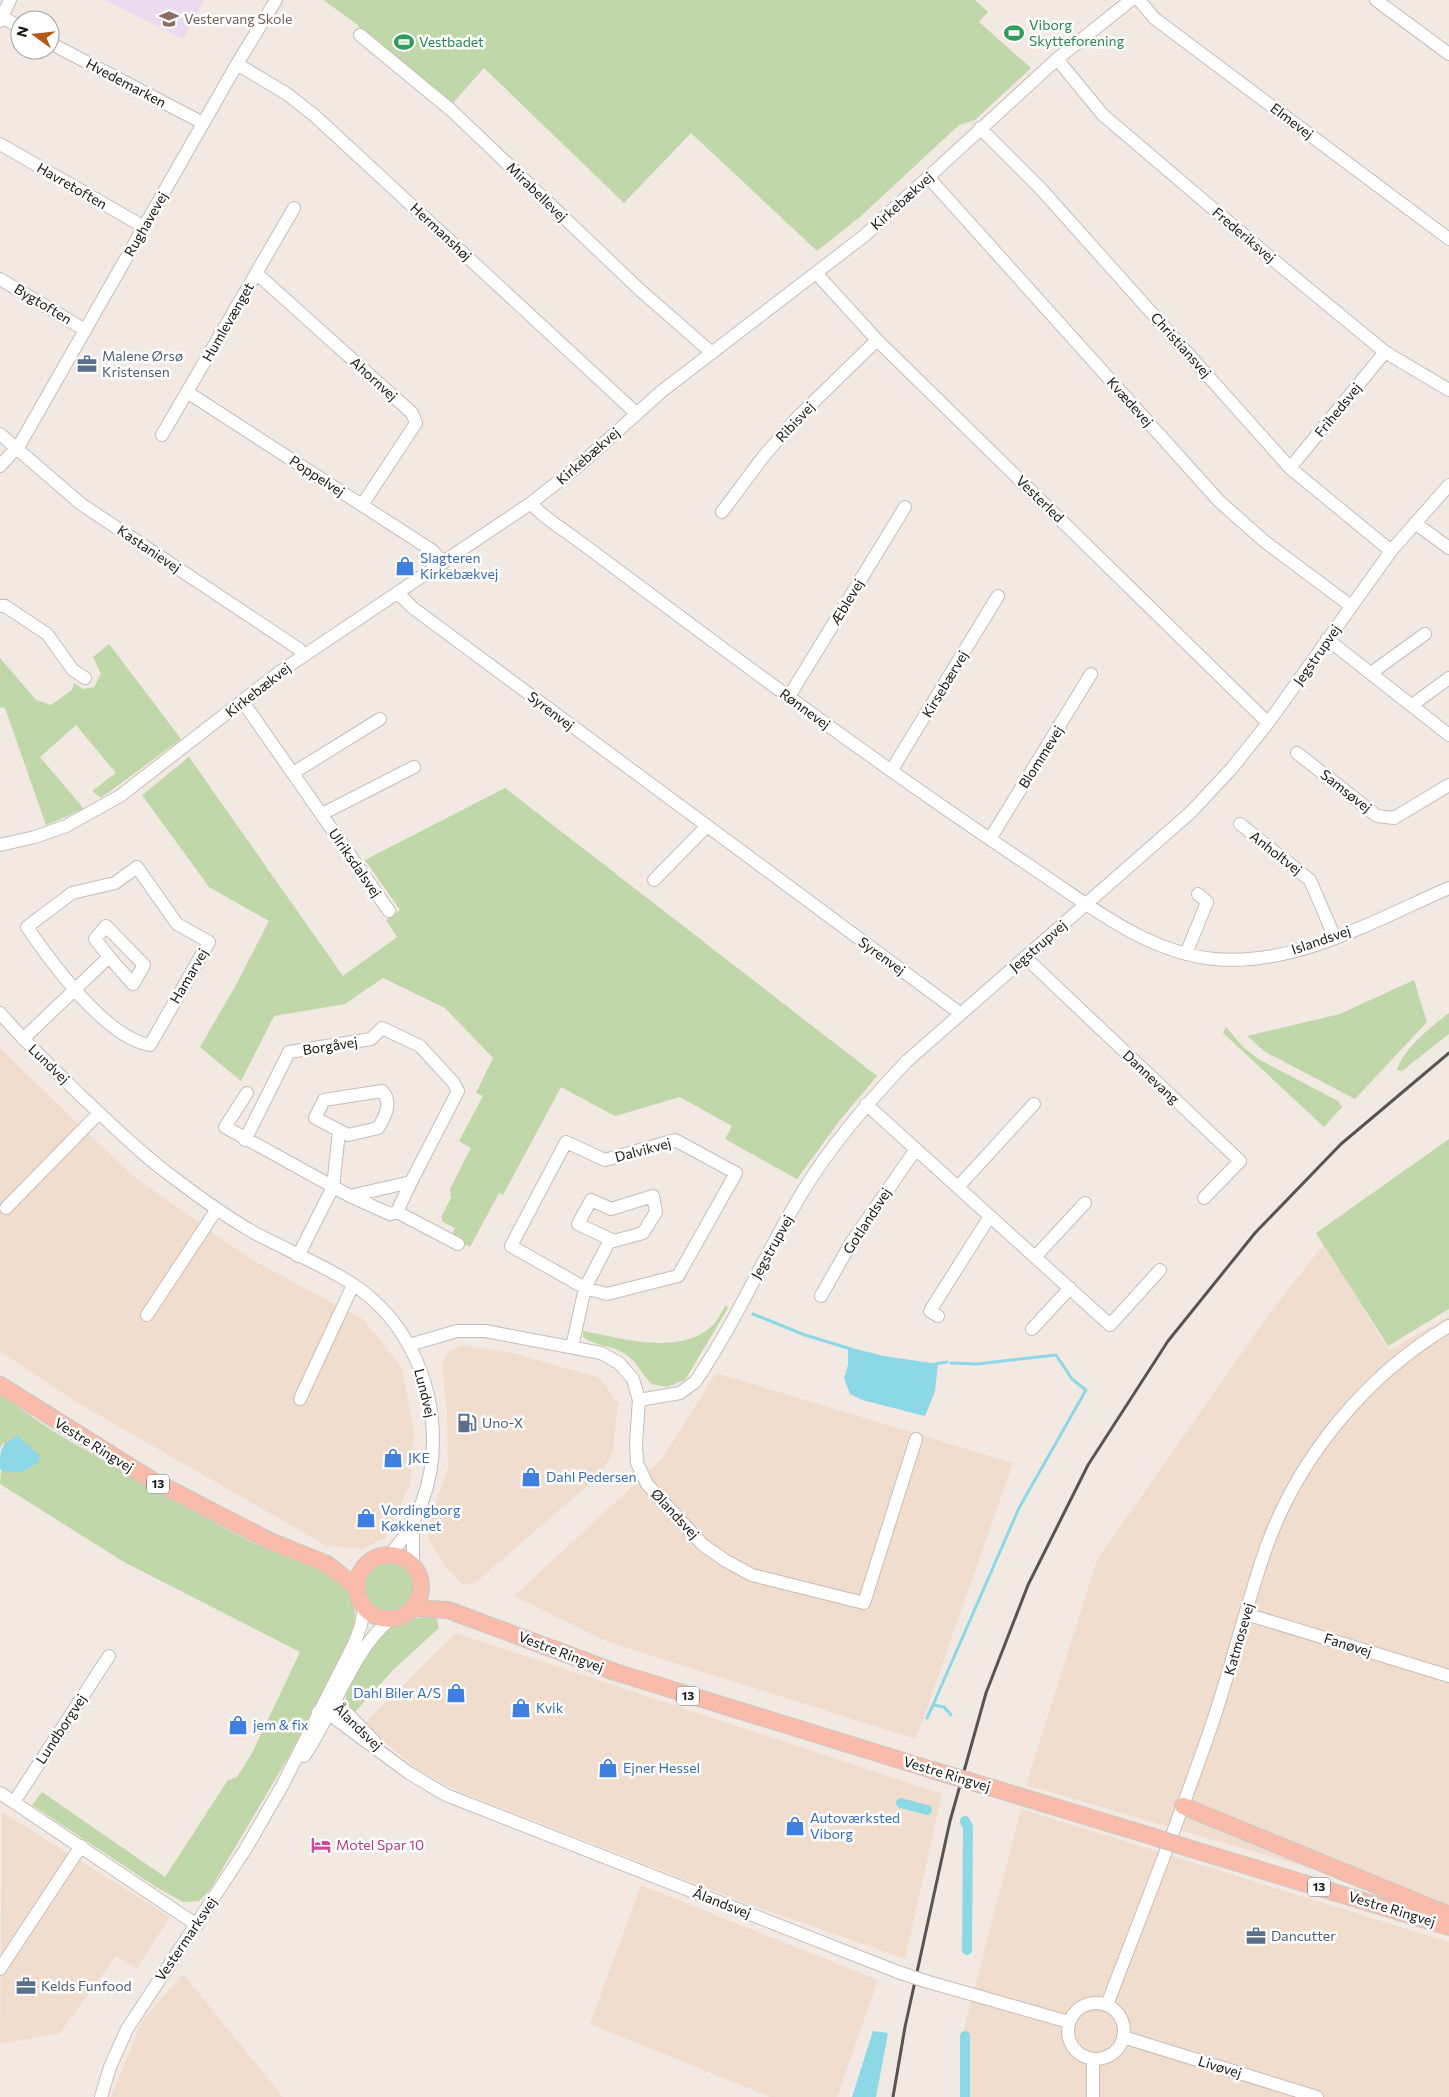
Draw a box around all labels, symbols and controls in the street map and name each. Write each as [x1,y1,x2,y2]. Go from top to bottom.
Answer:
school or university icon: Vestervang Skole [158,8,180,30]
north arrow [10,10,60,60]
place label: Vestervang Skole [184,10,292,27]
place label: Viborg Skytteforening [1029,16,1125,49]
sports icon: Viborg Skytteforening [1003,22,1025,44]
text: N [12,24,32,39]
sports icon: Vestbadet [393,31,415,53]
place label: Vestbadet [419,33,484,50]
street label: Hvedemarken [83,54,169,111]
street label: Elmevej [1268,99,1317,142]
street label: Havretoften [34,159,110,212]
street label: Mirabellevej [504,159,571,225]
street label: Kirkebækvej [867,168,936,233]
street label: Rughavevej [120,188,171,259]
street label: Hermanshøj [407,199,475,264]
street label: Frederiksvej [1209,203,1279,266]
street label: Humlevænget [198,279,257,364]
street label: Bygtoften [11,280,75,327]
street label: Christiansvej [1148,309,1215,381]
place label: Malene Ørsø Kristensen [102,347,183,380]
office icon: Malene Ørsø Kristensen [76,353,98,375]
street label: Ahornvej [347,353,401,404]
street label: Kvædevej [1104,373,1157,430]
street label: Frihedsvej [1311,379,1365,440]
street label: Ribisvej [772,398,818,445]
street label: Kirkebækvej [553,423,623,488]
street label: Poppelvej [287,451,348,500]
street label: Vesterled [1013,472,1068,526]
street label: Kastanievej [114,521,184,576]
place label: Slagteren Kirkebækvej [420,549,498,582]
shop icon: Slagteren Kirkebækvej [394,555,416,577]
street label: Æblevej [826,576,867,628]
street label: Jegstrupvej [1289,621,1344,688]
street label: Kirsebærvej [918,647,971,720]
street label: Kirkebækvej [222,659,294,720]
street label: Rønnevej [777,685,834,733]
street label: Syrenvej [525,688,578,734]
street label: Blommevej [1015,722,1066,791]
street label: Samsøvej [1317,765,1375,816]
street label: Ulriksdalsvej [325,825,385,900]
street label: Anholtvej [1247,827,1306,878]
street label: Jegstrupvej [1005,916,1070,975]
street label: Islandsvej [1289,921,1353,958]
street label: Syrenvej [856,933,909,978]
street label: Hamarvej [166,945,211,1006]
street label: Borgåvej [301,1033,359,1058]
street label: Lundvej [26,1040,73,1087]
street label: Dannevang [1120,1046,1183,1107]
street label: Dalvikvej [613,1134,673,1165]
street label: Gotlandsvej [839,1184,894,1257]
street label: Jegstrupvej [747,1212,796,1282]
street label: Lundvej [411,1367,440,1419]
fuel station icon: Uno-X [456,1412,478,1434]
street label: Vestre Ringvej [52,1414,137,1476]
place label: Uno-X [482,1414,523,1431]
shop icon: JKE [382,1447,404,1469]
place label: JKE [408,1449,430,1466]
shop icon: Dahl Pedersen [520,1466,542,1488]
place label: Dahl Pedersen [546,1468,636,1485]
road number: 13 [147,1475,169,1494]
street label: Ølandsvej [648,1485,703,1542]
place label: Vordingborg Køkkenet [381,1501,461,1534]
shop icon: Vordingborg Køkkenet [355,1507,377,1529]
street label: Katmosevej [1220,1601,1257,1677]
street label: Vestre Ringvej [516,1627,606,1676]
street label: Fanøvej [1322,1629,1374,1660]
shop icon: Dahl Biler A/S [445,1682,467,1704]
place label: Dahl Biler A/S [353,1684,441,1701]
road number: 13 [677,1686,699,1705]
street label: Lundborgvej [32,1691,89,1767]
shop icon: Kvik [510,1697,532,1719]
street label: Ålandsvej [331,1699,386,1754]
place label: Kvik [536,1699,564,1716]
shop icon: jem & fix [227,1714,249,1736]
place label: jem & fix [253,1716,309,1733]
street label: Vestre Ringvej [902,1752,993,1795]
shop icon: Ejner Hessel [597,1757,619,1779]
place label: Ejner Hessel [623,1759,700,1776]
place label: Autoværksted Viborg [810,1809,900,1842]
shop icon: Autoværksted Viborg [784,1815,806,1837]
hotel icon: Motel Spar 10 [310,1834,332,1856]
place label: Motel Spar 10 [336,1836,424,1853]
road number: 13 [1308,1878,1330,1896]
street label: Ålandsvej [691,1884,754,1921]
street label: Vestre Ringvej [1347,1887,1438,1930]
street label: Vestermarksvej [151,1893,220,1984]
office icon: Dancutter [1245,1925,1267,1947]
place label: Dancutter [1271,1927,1336,1944]
office icon: Kelds Funfood [15,1975,37,1997]
place label: Kelds Funfood [41,1977,132,1994]
street label: Livøvej [1196,2052,1244,2081]

